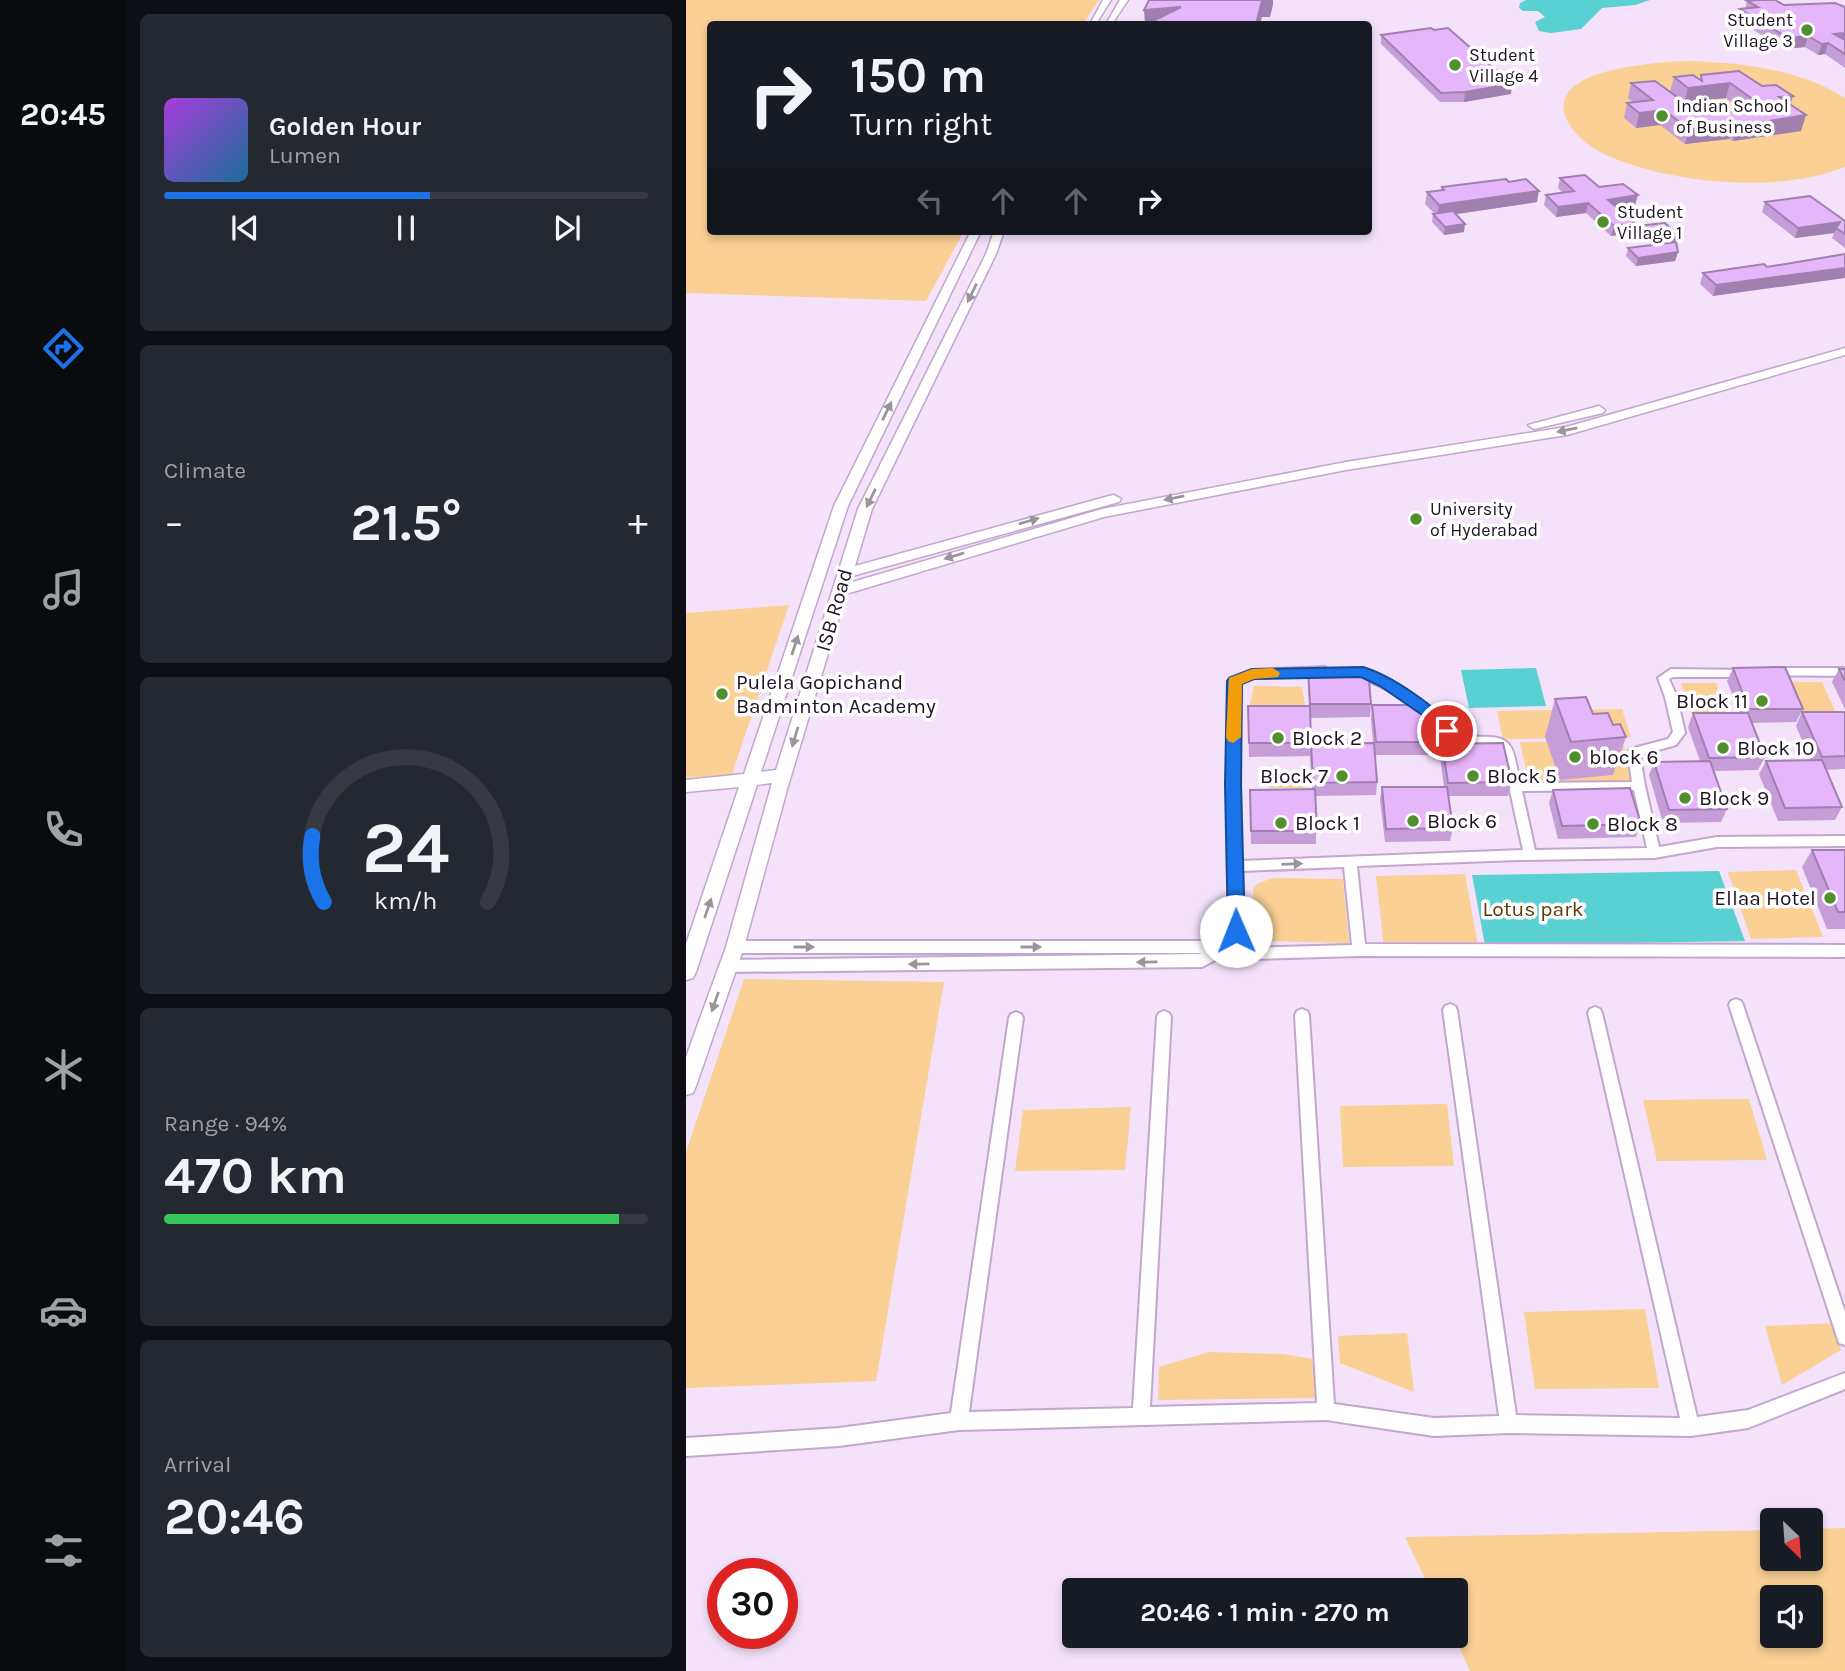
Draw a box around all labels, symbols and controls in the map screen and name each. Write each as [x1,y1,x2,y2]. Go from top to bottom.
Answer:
place label: Student Village 3 [1723,9,1793,52]
marker: Student Village 3 [1799,22,1815,38]
place label: Student Village 4 [1469,44,1538,87]
text: 150 m [850,47,986,104]
icon: right [735,49,826,140]
marker: Student Village 4 [1447,57,1463,73]
place label: Indian School of Business [1676,95,1789,138]
text: 20:45 [20,96,106,133]
text: Turn right [850,106,992,143]
marker: Indian School of Business [1654,108,1670,124]
text: Golden Hour [269,111,421,142]
text: Lumen [269,142,341,169]
icon: left [911,182,949,220]
icon: ahead [984,182,1022,220]
icon: ahead [1057,182,1095,220]
icon: right [1130,182,1168,220]
place label: Student Village 1 [1617,201,1683,244]
icon: previous [226,209,264,247]
icon: pause [387,209,425,247]
icon: next [548,209,586,247]
marker: Student Village 1 [1595,214,1611,230]
one-way arrow [966,283,977,303]
icon: directions [39,324,88,373]
one-way arrow [881,401,892,421]
one-way arrow [1556,425,1578,436]
text: Climate [164,457,246,484]
one-way arrow [866,488,877,508]
text: 21.5° [350,492,462,553]
one-way arrow [1163,493,1185,504]
place label: University of Hyderabad [1430,498,1538,541]
text: − [164,500,184,545]
text: + [628,500,648,545]
marker: University of Hyderabad [1408,511,1424,527]
one-way arrow [1019,515,1040,525]
one-way arrow [943,551,964,561]
icon: music [39,565,88,614]
street label: ISB Road [811,566,857,654]
one-way arrow [790,634,801,655]
place label: Pulela Gopichand Badminton Academy [736,670,936,718]
marker: Pulela Gopichand Badminton Academy [714,686,730,702]
place label: Block 11 [1676,689,1748,713]
marker: Block 11 [1754,693,1770,709]
pin [1417,701,1477,761]
icon: arrive [1428,712,1466,750]
place label: Block 2 [1292,726,1362,750]
one-way arrow [789,727,800,748]
marker: Block 2 [1270,730,1286,746]
place label: Block 10 [1737,736,1814,760]
marker: Block 10 [1715,740,1731,756]
place label: block 6 [1589,745,1658,769]
marker: block 6 [1567,749,1583,765]
place label: Block 7 [1260,764,1328,788]
place label: Block 5 [1487,764,1557,788]
marker: Block 7 [1334,768,1350,784]
marker: Block 5 [1465,768,1481,784]
place label: Block 9 [1699,786,1769,810]
marker: Block 9 [1677,790,1693,806]
icon: phone [39,805,88,854]
text: 24 [362,805,450,890]
place label: Block 6 [1427,809,1497,833]
place label: Block 1 [1295,811,1360,835]
place label: Block 8 [1607,812,1678,836]
marker: Block 6 [1405,813,1421,829]
marker: Block 1 [1273,815,1289,831]
marker: Block 8 [1585,816,1601,832]
one-way arrow [1281,859,1303,870]
text: km/h [374,885,438,914]
place label: Ellaa Hotel [1714,886,1816,910]
marker: Ellaa Hotel [1822,890,1838,906]
position arrow [1199,894,1273,968]
one-way arrow [703,897,714,918]
park label: Lotus park [1482,897,1584,921]
one-way arrow [793,941,815,953]
one-way arrow [1020,941,1042,953]
one-way arrow [1136,956,1158,968]
one-way arrow [908,958,930,970]
one-way arrow [709,991,719,1012]
icon: climate [39,1045,88,1094]
text: Range · 94% [164,1110,287,1137]
text: 470 km [164,1145,347,1206]
icon: car [39,1286,88,1335]
text: Arrival [164,1451,231,1478]
text: 20:46 [164,1486,305,1547]
north arrow [1760,1508,1824,1572]
map controls [1760,1508,1823,1648]
icon: filters [39,1526,88,1575]
speed limit sign: 30 [707,1558,798,1649]
button: sound [1760,1585,1823,1648]
text: 20:46 · 1 min · 270 m [1140,1597,1390,1628]

